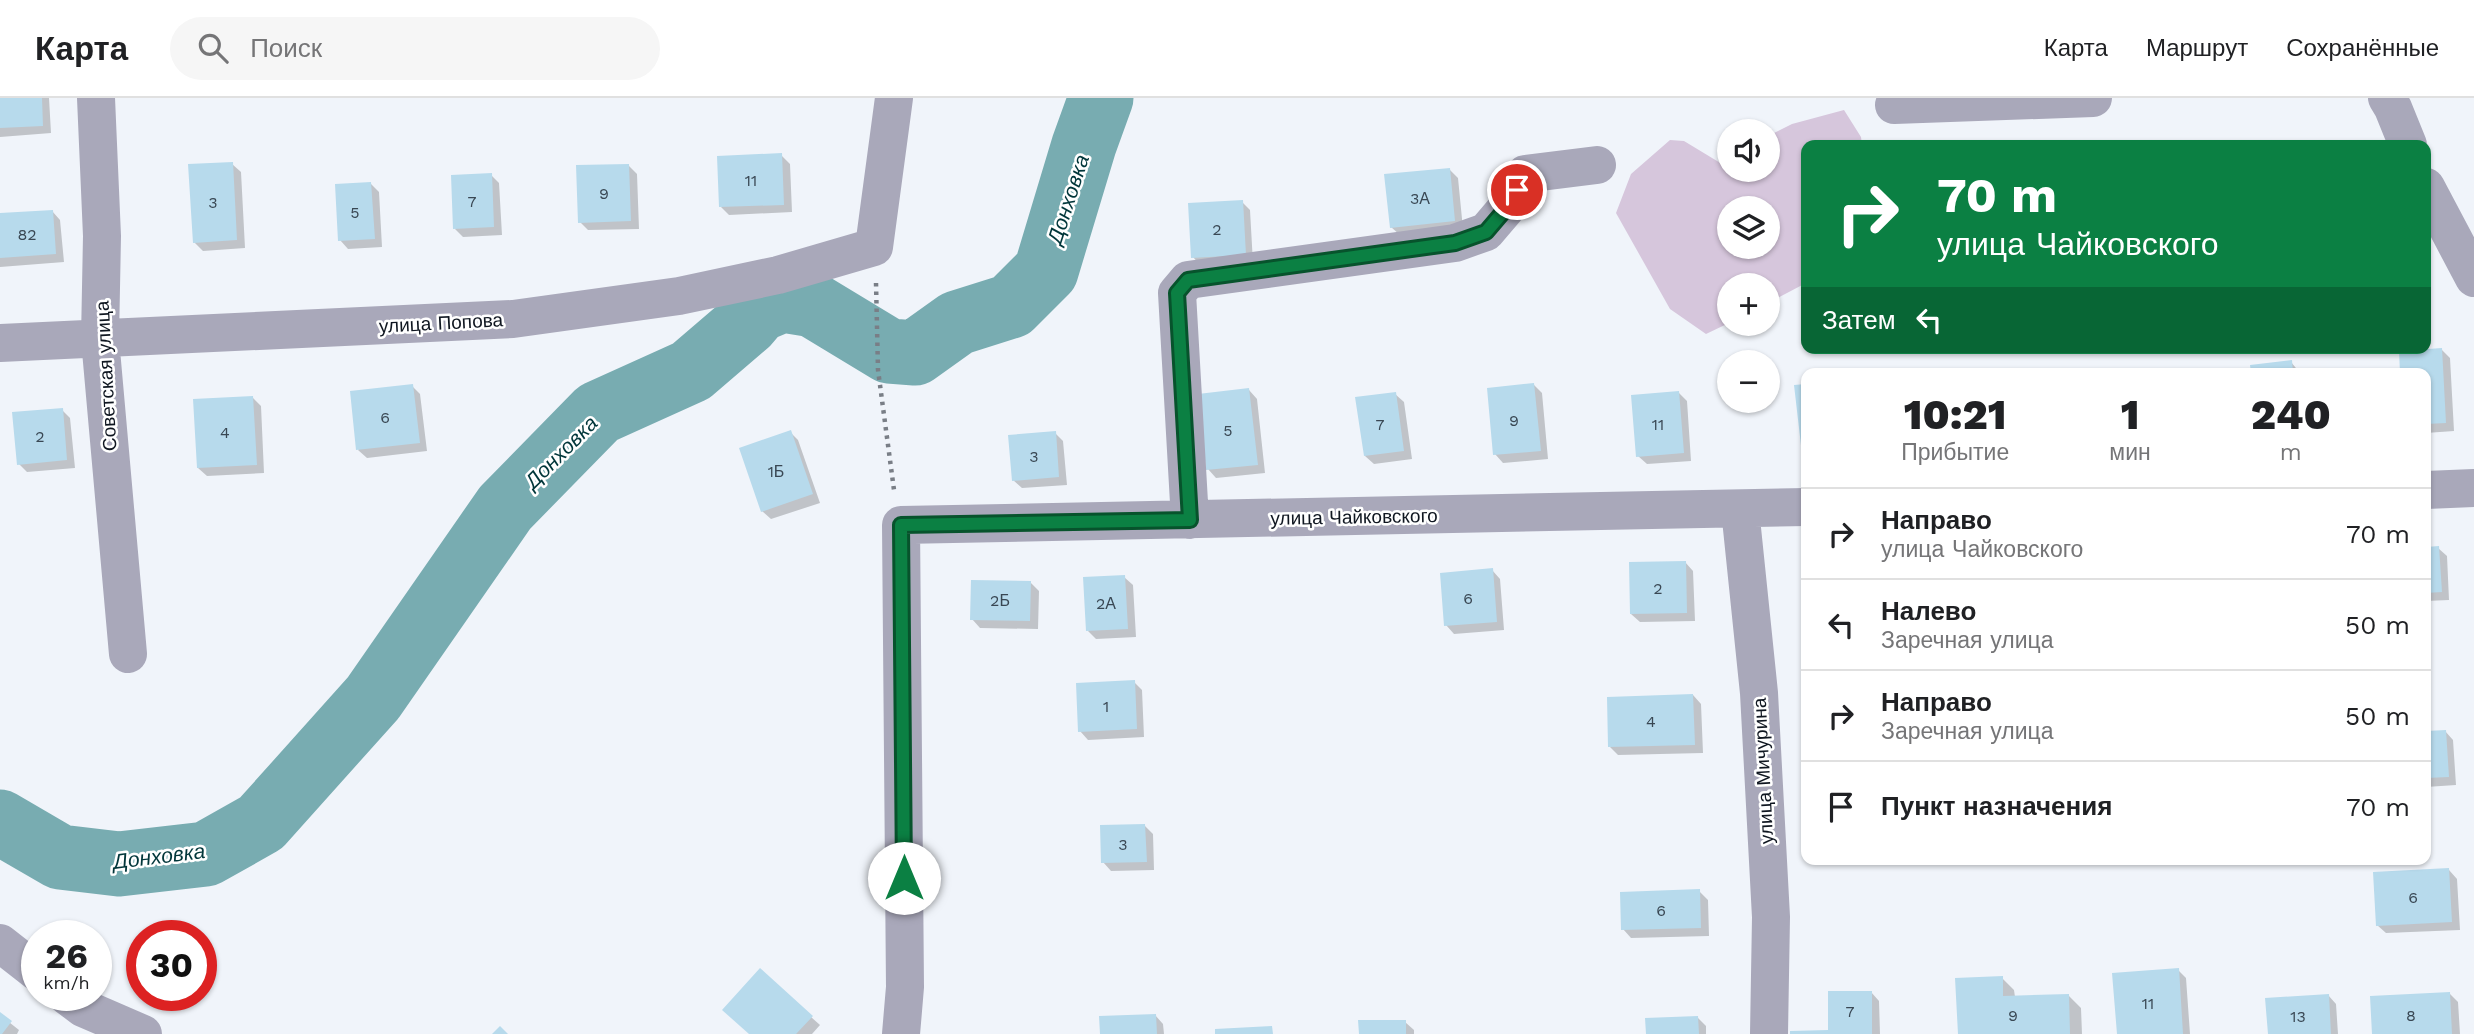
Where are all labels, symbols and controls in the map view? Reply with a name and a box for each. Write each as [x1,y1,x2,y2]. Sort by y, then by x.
search box [170,17,660,80]
text: Карта [35,29,128,68]
icon: search [194,29,232,67]
text: Поиск [250,33,322,63]
text: Карта [2044,34,2108,62]
text: Маршрут [2146,34,2248,62]
text: Сохранённые [2286,34,2439,62]
map controls [1717,119,1780,413]
button: sound [1717,119,1780,182]
water label: Донховка [1041,151,1094,249]
pin [1487,160,1547,220]
text: 70 m [1937,166,2057,224]
icon: right [1822,168,1913,259]
house number: 11 [745,171,757,190]
icon: arrive [1498,171,1536,209]
house number: 9 [599,184,609,203]
house number: 3А [1410,189,1430,208]
house number: 7 [468,192,477,211]
house number: 3 [208,193,218,212]
button: layers [1717,196,1780,259]
house number: 5 [350,203,360,222]
house number: 2 [1212,220,1222,239]
house number: 82 [17,225,37,244]
text: улица Чайковского [1937,225,2219,263]
button: + [1717,273,1780,336]
street label: Советская улица [91,300,121,452]
icon: left [1910,301,1948,339]
text: Затем [1822,305,1896,335]
street label: улица Попова [378,308,504,338]
button: − [1717,350,1780,413]
text: 10:21 [1904,390,2007,439]
text: 1 [2121,390,2139,439]
text: 240 [2251,390,2331,439]
house number: 6 [380,408,390,427]
water label: Донховка [518,410,603,495]
house number: 9 [1509,411,1519,430]
house number: 7 [1376,415,1385,434]
house number: 11 [1652,415,1664,434]
house number: 5 [1223,421,1233,440]
house number: 4 [220,423,230,442]
house number: 2 [35,427,45,446]
text: Прибытие [1901,439,2009,466]
text: мин [2109,439,2151,466]
text: m [2280,439,2302,466]
house number: 3 [1029,447,1039,466]
house number: 1Б [768,462,784,481]
street label: улица Чайковского [1270,504,1438,530]
text: Направо [1881,505,1992,535]
icon: right [1822,515,1860,553]
text: 70 m [2346,519,2410,549]
text: улица Чайковского [1881,536,2083,563]
house number: 2 [1653,579,1663,598]
house number: 6 [1463,589,1473,608]
house number: 2Б [990,591,1010,610]
house number: 2А [1096,594,1116,613]
text: Налево [1881,596,1976,626]
icon: left [1822,606,1860,644]
text: 50 m [2345,610,2410,640]
text: Заречная улица [1881,627,2054,654]
text: Направо [1881,687,1992,717]
house number: 1 [1103,697,1109,716]
street label: улица Мичурина [1748,697,1778,845]
icon: right [1822,697,1860,735]
text: 50 m [2345,701,2410,731]
house number: 4 [1646,712,1656,731]
text: Заречная улица [1881,718,2054,745]
icon: arrive [1822,788,1860,826]
text: Пункт назначения [1881,791,2112,821]
text: 70 m [2346,792,2410,822]
house number: 3 [1118,835,1128,854]
water label: Донховка [110,838,206,874]
position arrow [867,841,941,915]
house number: 6 [2408,888,2418,907]
house number: 6 [1656,901,1666,920]
speed limit sign: 30 [126,920,217,1011]
text: 26 [45,935,88,977]
text: km/h [43,972,90,993]
house number: 11 [2142,994,2154,1013]
house number: 7 [1846,1002,1855,1021]
house number: 9 [2008,1006,2018,1025]
house number: 8 [2406,1006,2416,1025]
house number: 13 [2290,1007,2306,1026]

